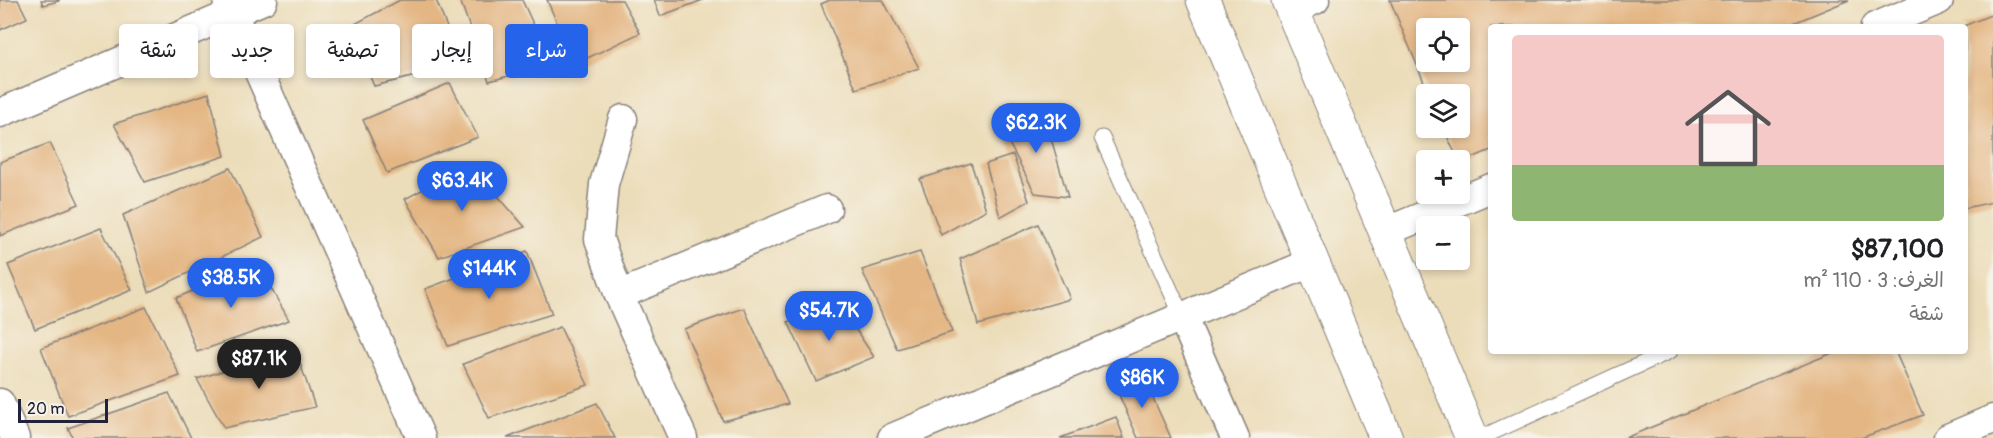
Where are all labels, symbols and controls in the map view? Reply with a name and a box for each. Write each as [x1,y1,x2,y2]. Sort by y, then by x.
map controls [1416,18,1470,270]
button: locate [1416,18,1470,72]
chip: شقة [119,24,198,78]
chip: جديد [210,24,294,78]
chip: تصفية [306,24,400,78]
chip: إيجار [412,24,493,78]
chip: شراء [505,24,588,78]
icon: home [1674,74,1782,182]
button: layers [1416,84,1470,138]
pin: $62.3K [987,103,1085,154]
text: $62.3K [1005,110,1067,135]
button: + [1416,150,1470,204]
pin: $63.4K [413,161,511,212]
text: $63.4K [431,168,493,193]
button: − [1416,216,1470,270]
text: $87,100 [1851,233,1944,265]
pin: $144K [447,249,531,300]
text: $144K [462,256,516,281]
pin: $38.5K [182,258,280,309]
text: $38.5K [201,265,261,290]
text: الغرف: 3 · 110 m² [1804,268,1944,293]
pin: $54.7K [780,291,878,342]
text: $54.7K [799,298,859,323]
text: شقة [1909,301,1944,326]
pin: $87.1K [210,339,308,390]
text: $87.1K [231,346,287,371]
pin: $86K [1106,358,1178,409]
text: $86K [1120,365,1164,390]
scale bar [18,396,108,424]
text: 20 m [27,399,65,419]

